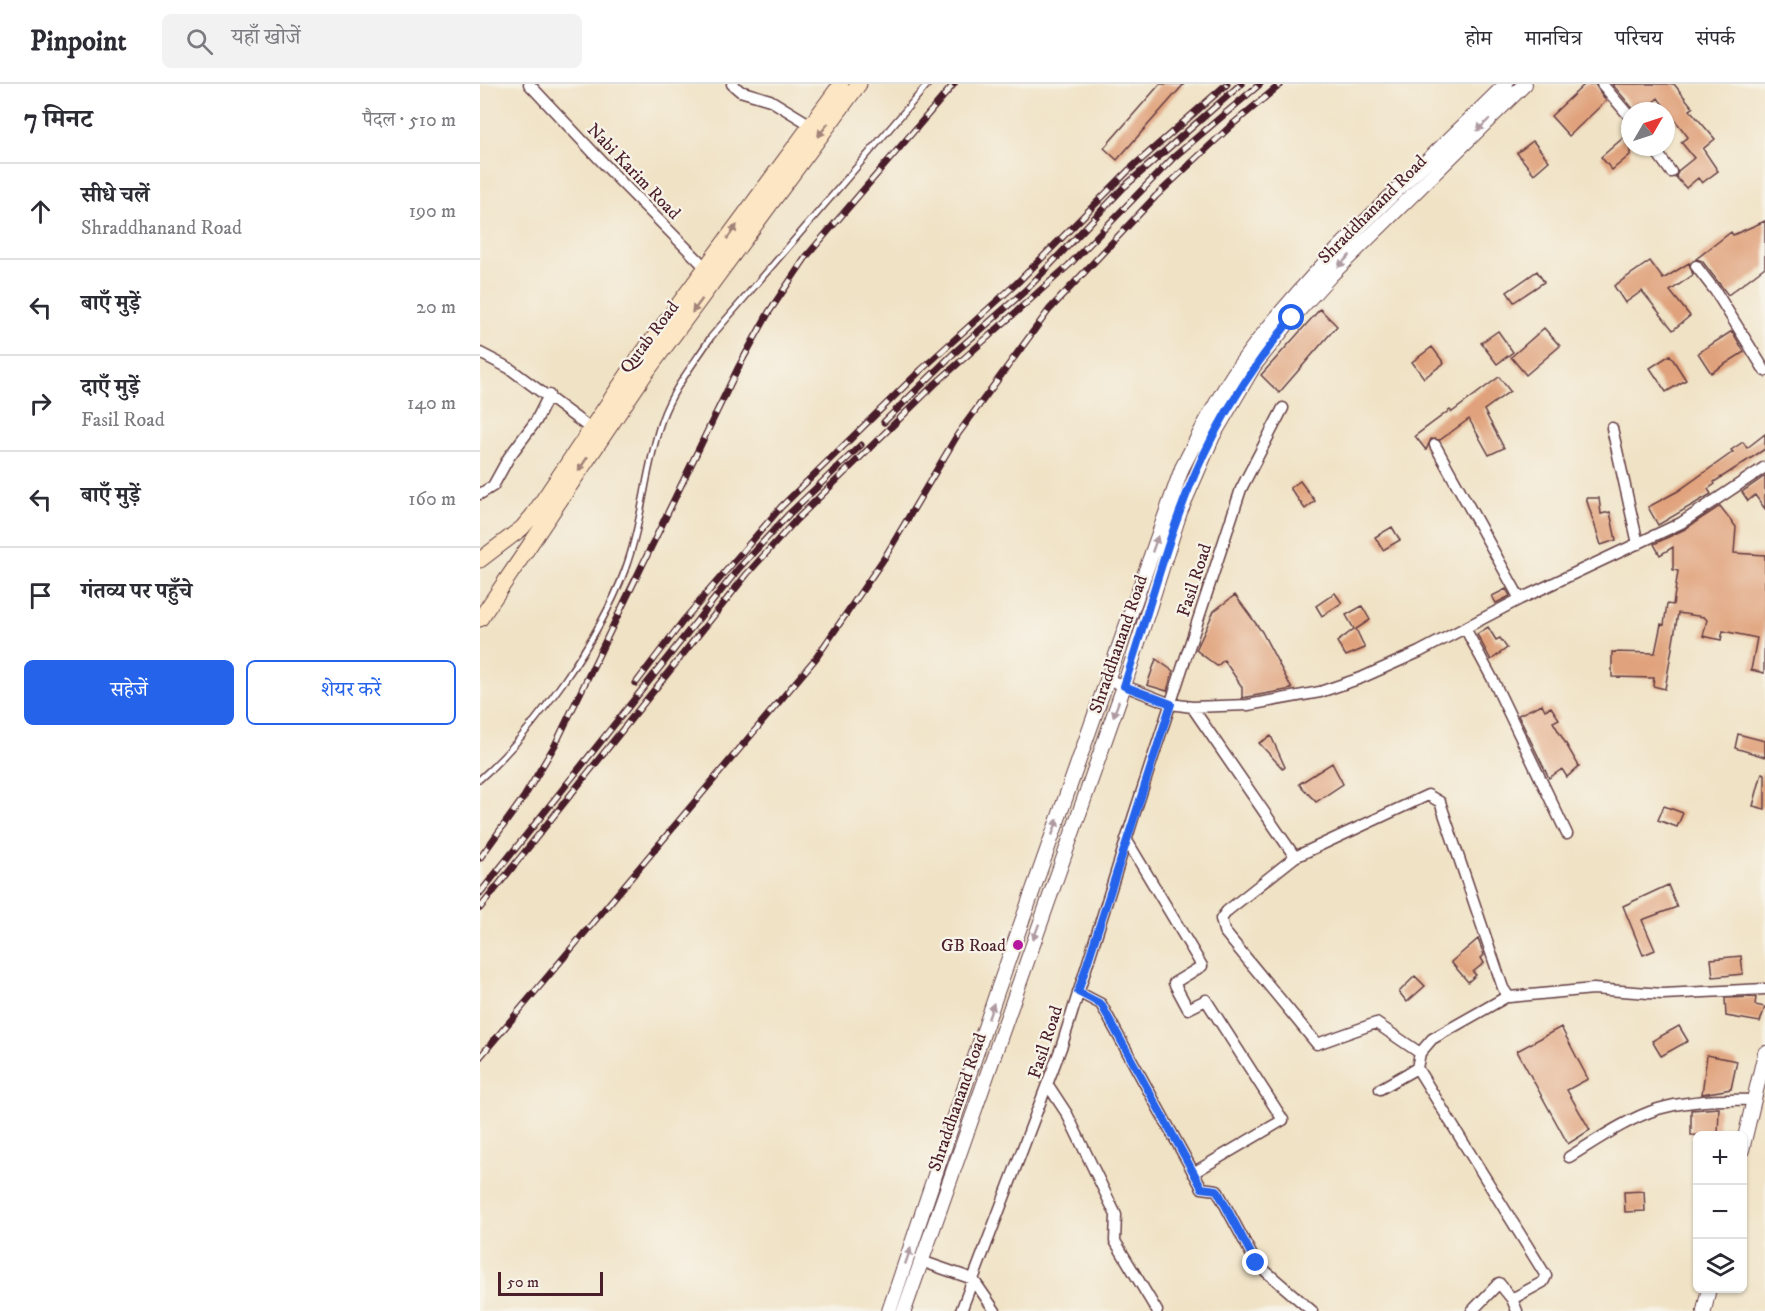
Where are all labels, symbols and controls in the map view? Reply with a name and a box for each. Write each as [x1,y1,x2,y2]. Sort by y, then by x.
search box [162,14,582,68]
text: Pinpoint [30,24,126,59]
text: यहाँ खोजें [231,24,301,51]
icon: search [183,25,216,58]
text: होम [1465,26,1492,52]
text: मानचित्र [1525,26,1582,52]
text: परिचय [1615,26,1663,52]
text: संपर्क [1696,26,1735,52]
north arrow [1621,102,1675,156]
text: 7 मिनट [24,103,93,136]
text: पैदल · 510 m [363,108,456,133]
one-way arrow [1477,117,1491,131]
street label: Nabi Karim Road [582,119,685,224]
one-way arrow [817,122,829,138]
street label: Shraddhanand Road [1314,151,1432,269]
text: सीधे चलें [81,182,150,209]
icon: ahead [24,195,57,228]
text: 190 m [409,199,456,224]
text: Shraddhanand Road [81,216,242,241]
one-way arrow [726,225,738,241]
one-way arrow [1338,254,1352,268]
text: बाएँ मुड़ें [81,290,140,317]
icon: left [24,291,57,324]
text: 20 m [416,295,456,320]
street label: Qutab Road [615,297,684,378]
one-way arrow [691,297,703,313]
route start [1278,304,1304,330]
text: दाएँ मुड़ें [81,374,140,401]
icon: right [24,387,57,420]
text: 140 m [407,391,456,416]
text: Fasil Road [81,408,165,433]
one-way arrow [577,455,588,472]
text: बाएँ मुड़ें [81,482,140,509]
icon: left [24,483,57,516]
text: 160 m [408,487,456,512]
one-way arrow [1151,535,1161,553]
street label: Fasil Road [1173,541,1217,620]
street label: Shraddhanand Road [1085,572,1153,716]
text: गंतव्य पर पहुँचे [81,578,192,605]
icon: arrive [24,579,57,612]
button: सहेजें [24,660,234,725]
button: शेयर करें [246,660,456,725]
one-way arrow [1110,700,1120,718]
one-way arrow [1051,818,1060,836]
one-way arrow [1030,924,1040,942]
place label: GB Road [941,935,1006,957]
marker: GB Road [1011,938,1025,952]
one-way arrow [986,1002,996,1020]
street label: Fasil Road [1024,1003,1068,1082]
street label: Shraddhanand Road [924,1030,992,1174]
map controls [1693,1131,1747,1293]
button: + [1693,1131,1747,1185]
button: − [1693,1185,1747,1239]
button: layers [1693,1239,1747,1293]
one-way arrow [904,1247,913,1265]
route end [1242,1249,1268,1275]
scale bar [498,1269,603,1296]
text: 50 m [507,1272,539,1292]

